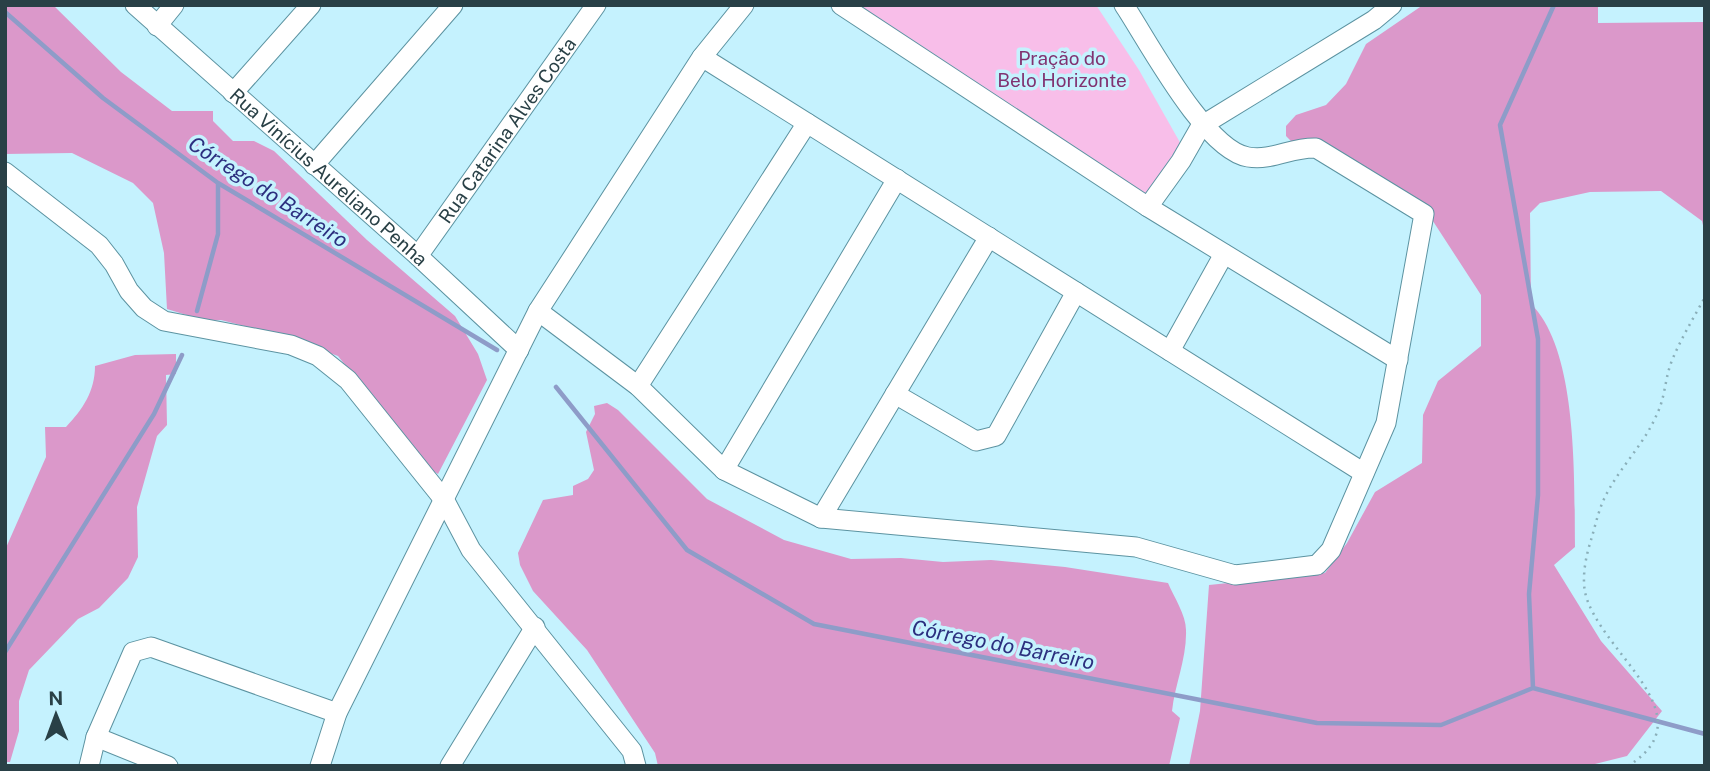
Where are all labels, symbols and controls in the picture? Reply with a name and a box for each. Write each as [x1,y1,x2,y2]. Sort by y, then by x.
street label: Rua Catarina Alves Costa [434,33,580,227]
park label: Pração do Belo Horizonte [997,47,1127,91]
street label: Rua Vinícius Aureliano Penha [226,84,432,270]
water label: Córrego do Barreiro [184,131,353,253]
water label: Córrego do Barreiro [910,615,1096,674]
north arrow [21,680,91,750]
text: N [48,687,63,709]

